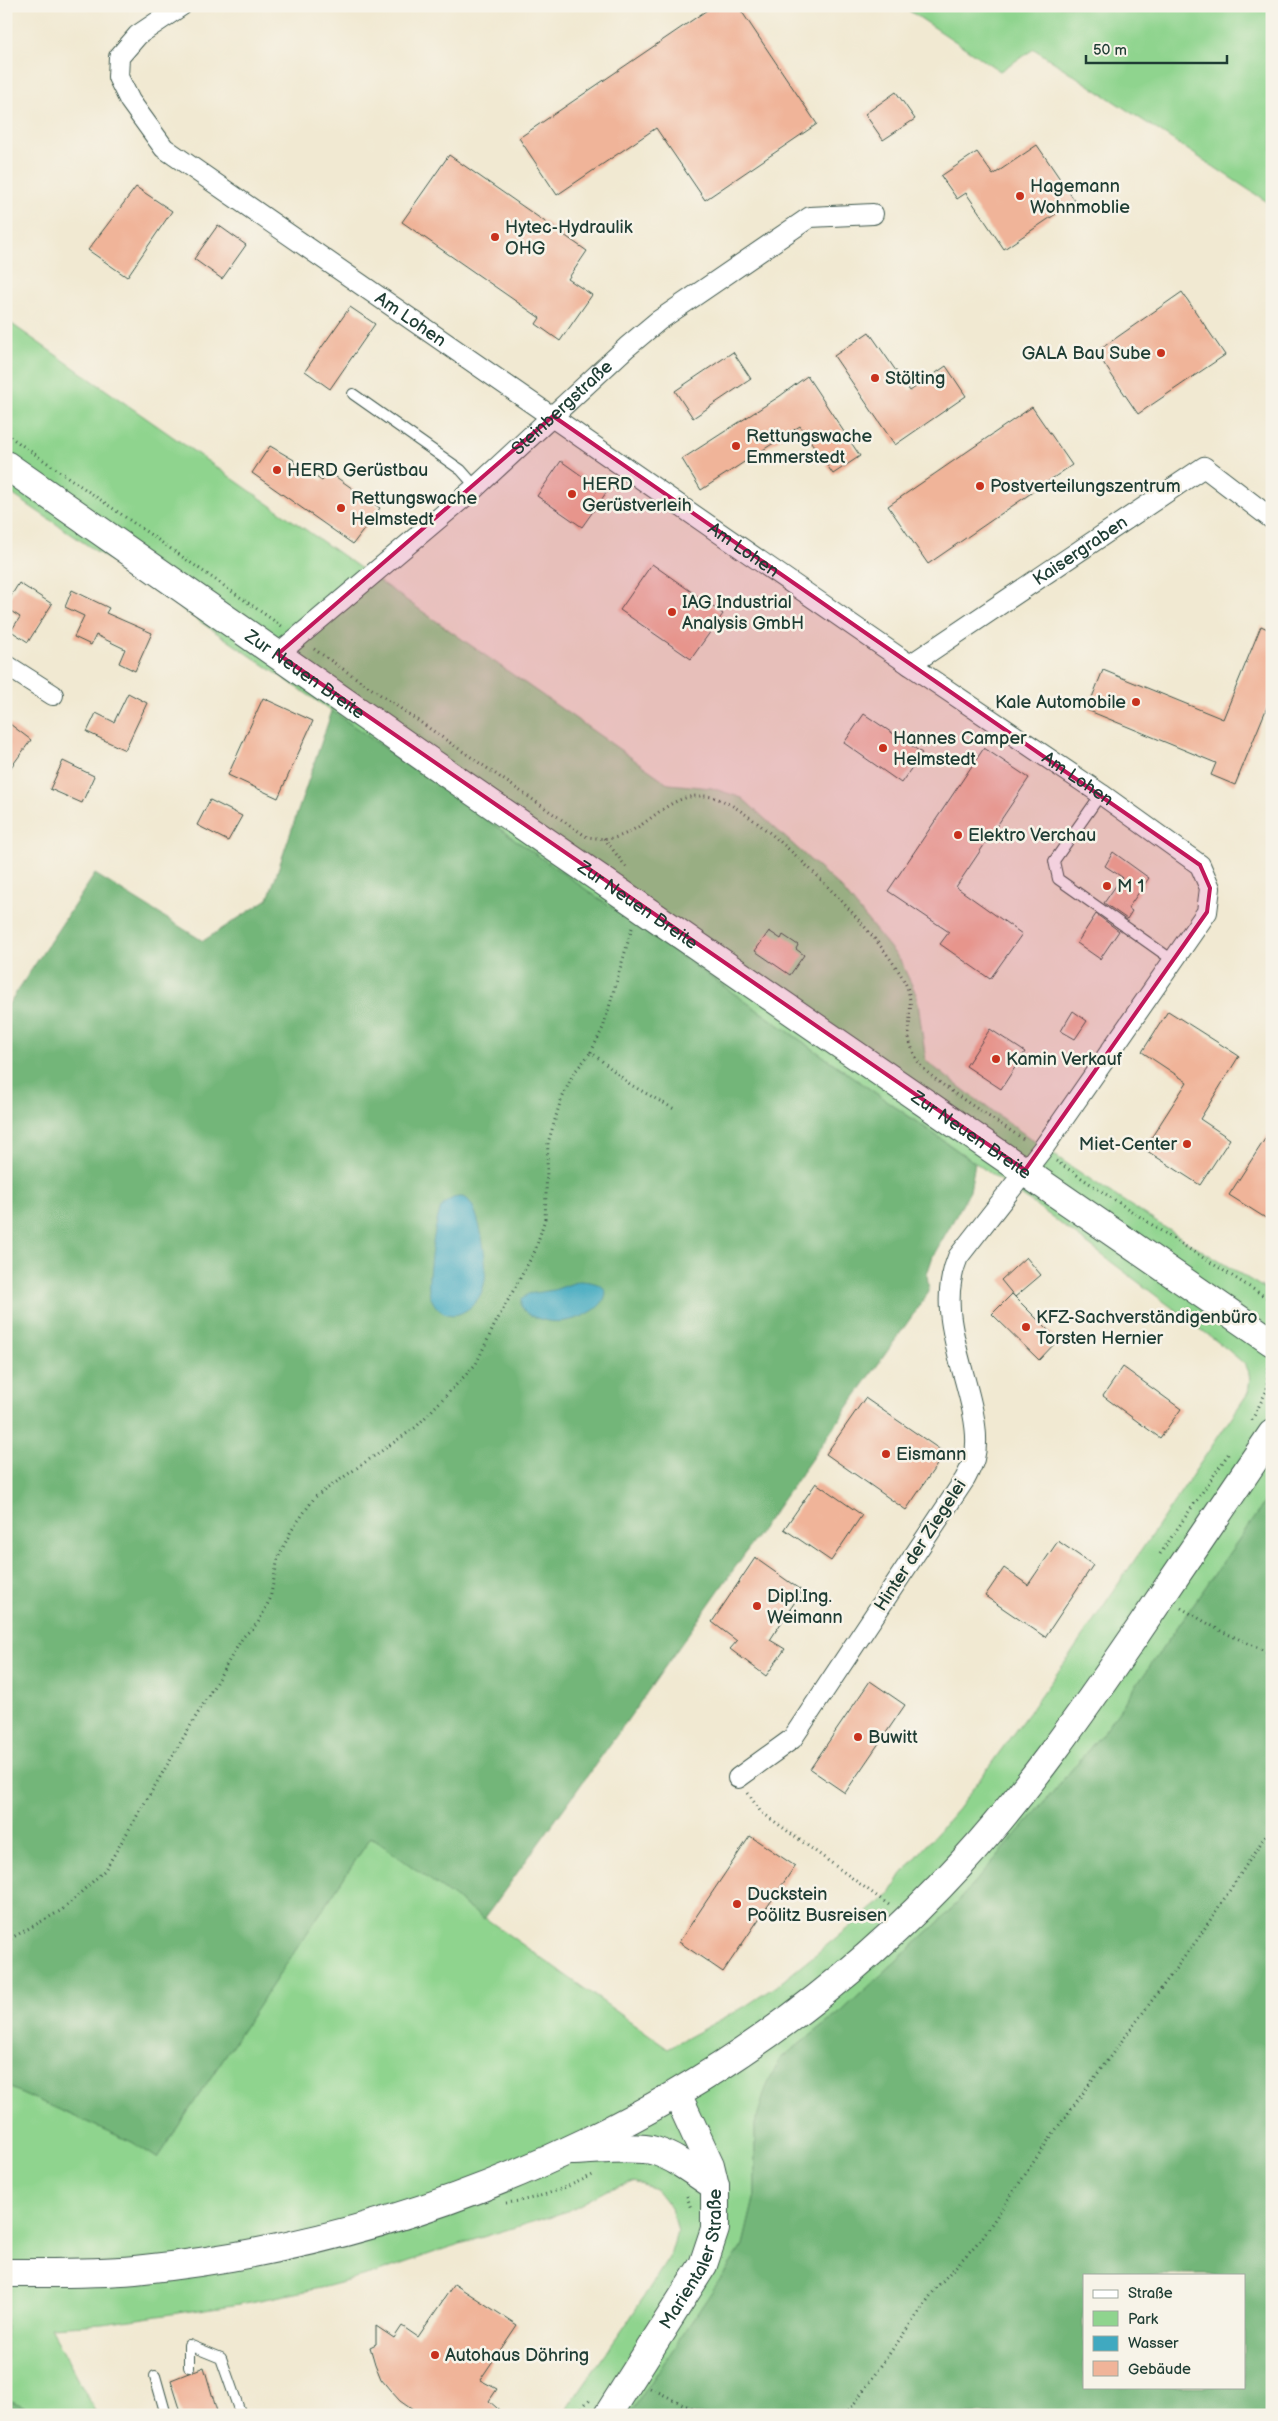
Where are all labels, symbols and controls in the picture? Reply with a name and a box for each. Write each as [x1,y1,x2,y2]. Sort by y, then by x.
scale bar [1086,32,1227,64]
text: 50 m [1093,41,1127,60]
place label: Hagemann Wohnmoblie [1030,176,1130,218]
marker: Hagemann Wohnmoblie [1014,190,1026,202]
place label: Hytec-Hydraulik OHG [505,217,633,259]
marker: Hytec-Hydraulik OHG [489,231,501,243]
street label: Am Lohen [371,288,450,351]
place label: GALA Bau Sube [1022,343,1151,364]
marker: GALA Bau Sube [1155,347,1167,359]
street label: Steinbergstraße [507,356,617,460]
place label: Stölting [885,368,945,389]
marker: Stölting [869,372,881,384]
place label: Rettungswache Emmerstedt [746,426,873,468]
marker: Rettungswache Emmerstedt [730,440,742,452]
place label: HERD Gerüstbau [287,460,428,481]
marker: HERD Gerüstbau [271,464,283,476]
place label: HERD Gerüstverleih [582,474,692,516]
place label: Postverteilungszentrum [990,476,1181,497]
marker: Postverteilungszentrum [974,480,986,492]
place label: Rettungswache Helmstedt [351,488,478,530]
marker: HERD Gerüstverleih [566,488,578,500]
marker: Rettungswache Helmstedt [335,502,347,514]
street label: Kaisergraben [1029,512,1132,590]
street label: Am Lohen [704,518,783,582]
place label: IAG Industrial Analysis GmbH [682,592,804,634]
marker: IAG Industrial Analysis GmbH [666,606,678,618]
street label: Zur Neuen Breite [240,625,369,724]
place label: Kale Automobile [995,692,1126,713]
marker: Kale Automobile [1130,696,1142,708]
place label: Hannes Camper Helmstedt [893,728,1027,770]
marker: Hannes Camper Helmstedt [877,742,889,754]
street label: Am Lohen [1038,747,1117,810]
place label: Elektro Verchau [968,825,1096,846]
marker: Elektro Verchau [952,829,964,841]
street label: Zur Neuen Breite [573,856,702,954]
place label: M 1 [1117,876,1144,897]
marker: M 1 [1101,880,1113,892]
place label: Kamin Verkauf [1006,1049,1123,1070]
marker: Kamin Verkauf [990,1053,1002,1065]
street label: Zur Neuen Breite [906,1086,1035,1184]
place label: Miet-Center [1079,1134,1177,1155]
marker: Miet-Center [1181,1138,1193,1150]
place label: KFZ-Sachverständigenbüro Torsten Hernier [1036,1307,1257,1349]
marker: KFZ-Sachverständigenbüro Torsten Hernier [1020,1321,1032,1333]
place label: Eismann [896,1444,966,1465]
marker: Eismann [880,1448,892,1460]
street label: Hinter der Ziegelei [870,1476,971,1615]
place label: Dipl.Ing. Weimann [767,1586,843,1628]
marker: Dipl.Ing. Weimann [751,1600,763,1612]
place label: Buwitt [868,1727,918,1748]
marker: Buwitt [852,1731,864,1743]
place label: Duckstein Poölitz Busreisen [747,1884,887,1926]
marker: Duckstein Poölitz Busreisen [731,1898,743,1910]
street label: Marientaler Straße [655,2188,726,2333]
legend [1083,2274,1246,2388]
text: Straße [1128,2284,1173,2303]
text: Park [1128,2310,1159,2329]
text: Wasser [1128,2334,1179,2353]
place label: Autohaus Döhring [445,2345,589,2366]
marker: Autohaus Döhring [429,2349,441,2361]
text: Gebäude [1128,2360,1191,2379]

